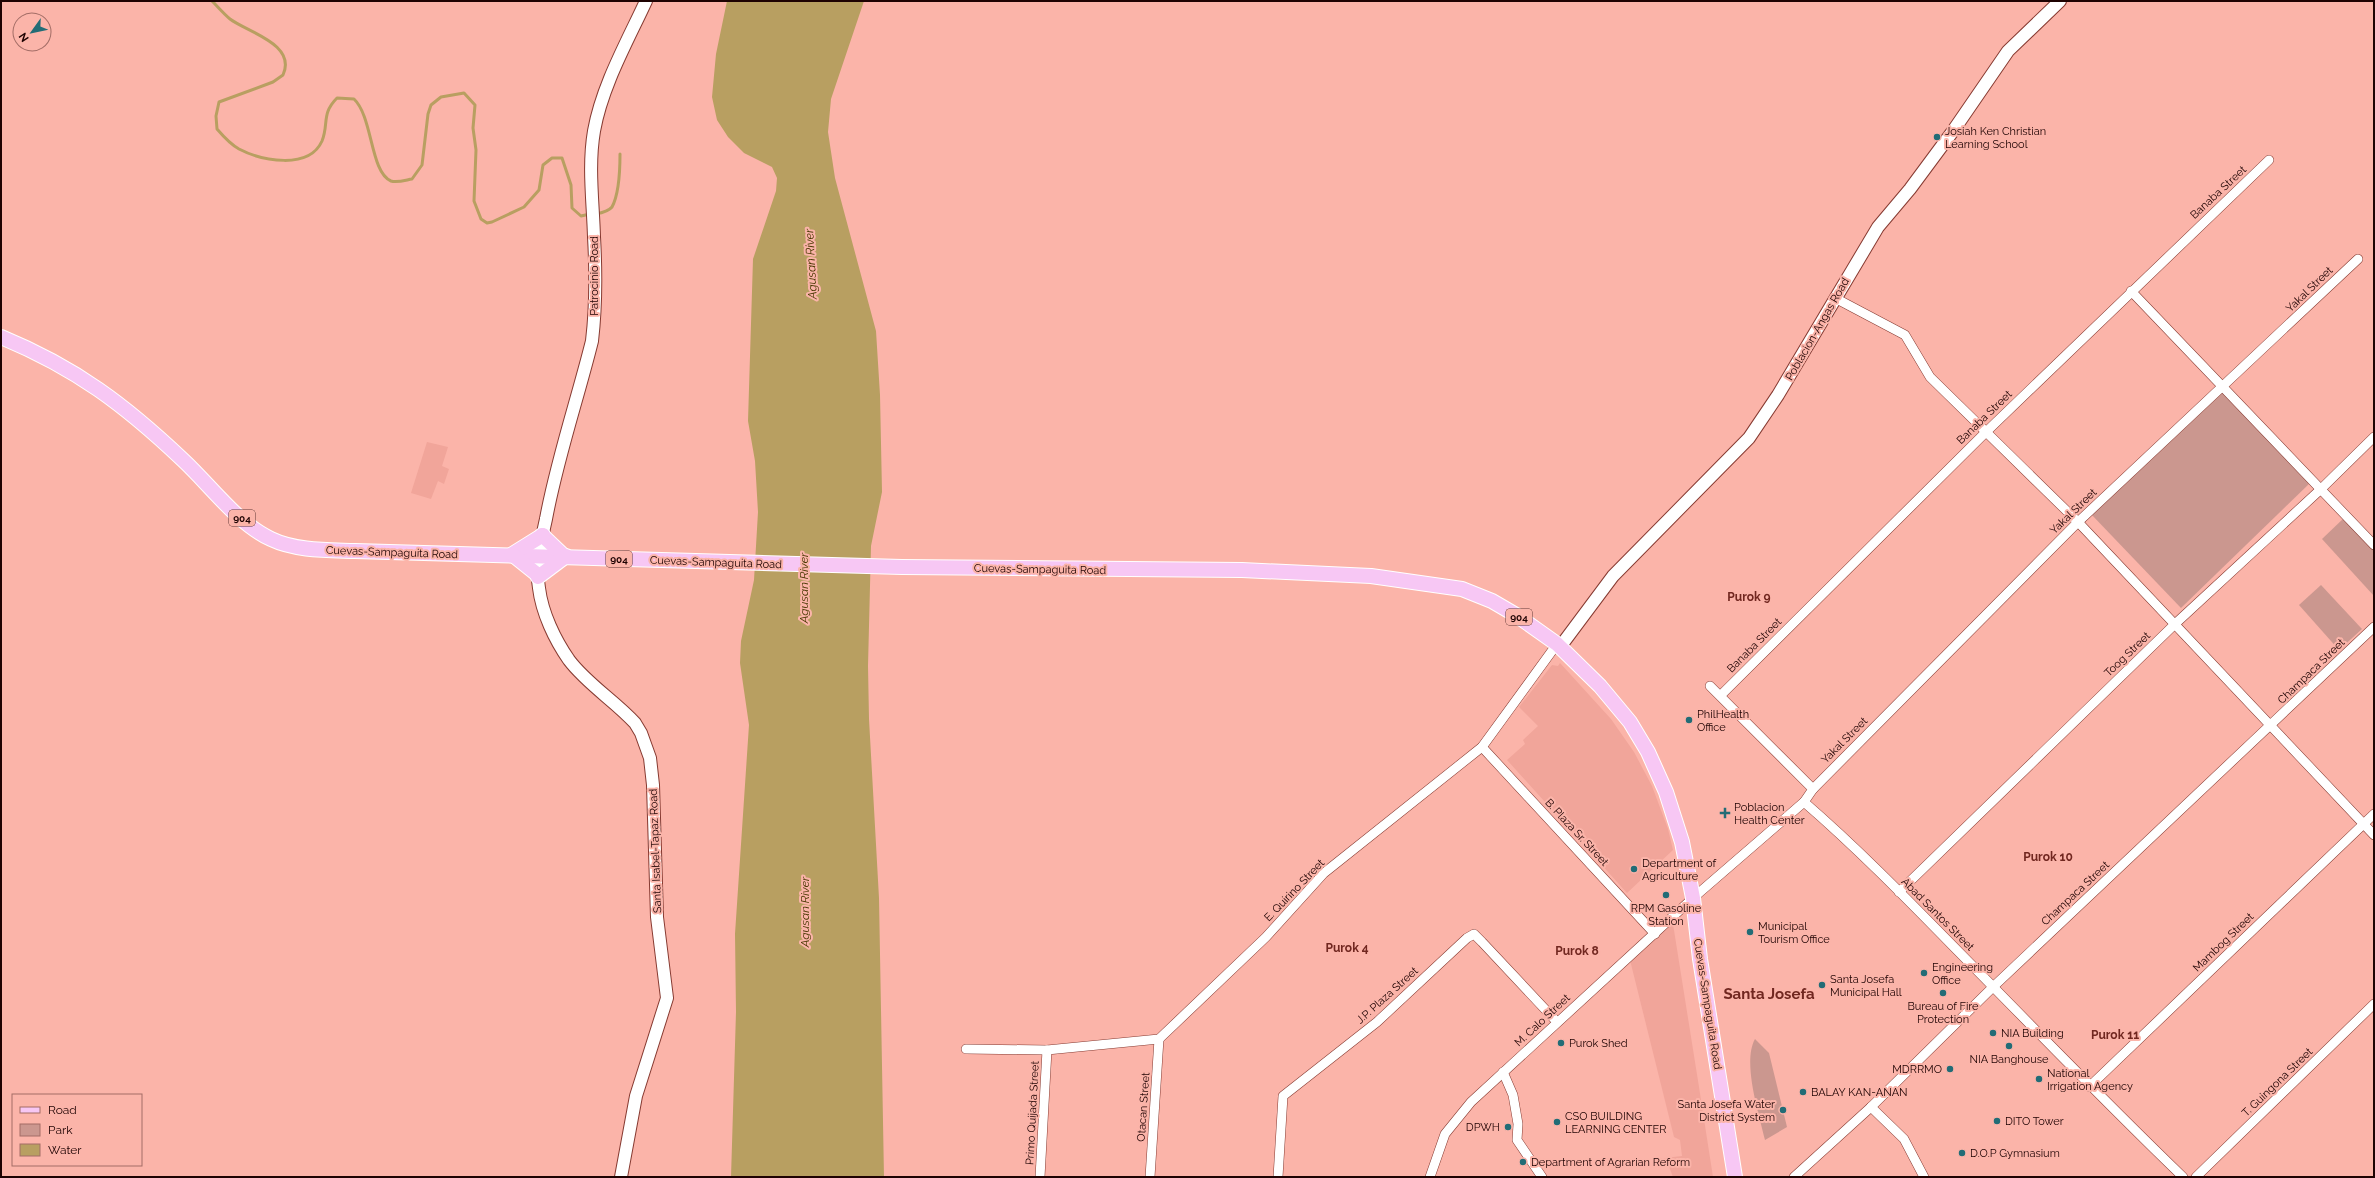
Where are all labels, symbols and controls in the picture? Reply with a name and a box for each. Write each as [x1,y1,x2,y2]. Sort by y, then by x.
north arrow [12,12,52,52]
text: N [16,30,32,44]
place label: Josiah Ken Christian Learning School [1945,125,2046,151]
marker: Josiah Ken Christian Learning School [1932,132,1942,142]
street label: Banaba Street [2188,163,2249,222]
water label: Agusan River [802,228,820,300]
street label: Patrocinio Road [588,236,601,316]
street label: Yakal Street [2283,264,2336,315]
street label: Poblacion-Angas Road [1783,276,1852,383]
street label: Banaba Street [1954,388,2015,447]
street label: Yakal Street [2047,486,2100,537]
road number: 904 [229,510,255,526]
street label: Cuevas-Sampaguita Road [326,544,458,561]
road number: 904 [606,551,632,567]
water label: Agusan River [797,552,811,624]
street label: Cuevas-Sampaguita Road [650,554,782,571]
street label: Cuevas-Sampaguita Road [974,562,1106,577]
district label: Purok 9 [1727,590,1771,604]
road number: 904 [1506,609,1532,625]
street label: Banaba Street [1724,615,1785,675]
street label: Toog Street [2102,629,2153,679]
street label: Champaca Street [2275,636,2348,707]
place label: PhilHealth Office [1697,708,1749,734]
street label: Yakal Street [1819,714,1870,766]
marker: PhilHealth Office [1684,715,1694,725]
street label: Santa Isabel-Tapaz Road [647,788,664,913]
street label: B. Plaza Sr. Street [1542,796,1611,869]
place label: Poblacion Health Center [1734,801,1805,827]
marker: Poblacion Health Center [1719,807,1731,819]
district label: Purok 10 [2023,850,2073,864]
street label: E. Quirino Street [1261,856,1327,924]
place label: Department of Agriculture [1642,857,1717,883]
street label: Champaca Street [2039,858,2112,928]
marker: Department of Agriculture [1629,864,1639,874]
street label: Abad Santos Street [1899,875,1977,954]
water label: Agusan River [798,876,812,948]
marker: RPM Gasoline Station [1661,890,1671,900]
place label: RPM Gasoline Station [1631,902,1702,928]
street label: Mambog Street [2190,910,2257,975]
place label: Municipal Tourism Office [1758,920,1830,946]
marker: Municipal Tourism Office [1745,927,1755,937]
street label: Cuevas-Sampaguita Road [1691,938,1724,1071]
district label: Purok 4 [1325,941,1369,955]
district label: Purok 8 [1555,944,1599,958]
place label: Engineering Office [1932,961,1993,987]
street label: J.P. Plaza Street [1354,964,1421,1026]
marker: Engineering Office [1919,968,1929,978]
place label: Santa Josefa Municipal Hall [1830,973,1902,999]
marker: Santa Josefa Municipal Hall [1817,980,1827,990]
district label: Santa Josefa [1723,985,1815,1003]
marker: Bureau of Fire Protection [1938,988,1948,998]
street label: M. Calo Street [1512,991,1573,1049]
place label: Bureau of Fire Protection [1908,1000,1979,1026]
place label: NIA Building [2001,1027,2064,1040]
marker: NIA Building [1988,1028,1998,1038]
district label: Purok 11 [2091,1028,2139,1042]
place label: Purok Shed [1569,1037,1628,1050]
marker: Purok Shed [1556,1038,1566,1048]
marker: NIA Banghouse [2004,1041,2014,1051]
street label: T. Guingona Street [2239,1045,2316,1119]
place label: NIA Banghouse [1970,1053,2049,1066]
street label: Primo Quijada Street [1023,1060,1042,1165]
place label: MDRRMO [1892,1063,1942,1076]
marker: MDRRMO [1945,1064,1955,1074]
place label: National Irrigation Agency [2047,1067,2133,1093]
street label: Otacan Street [1135,1072,1152,1142]
marker: National Irrigation Agency [2034,1074,2044,1084]
place label: BALAY KAN-ANAN [1811,1086,1908,1099]
marker: BALAY KAN-ANAN [1798,1087,1808,1097]
legend [12,1094,142,1166]
place label: Santa Josefa Water District System [1678,1098,1775,1124]
text: Road [48,1103,77,1117]
marker: Santa Josefa Water District System [1778,1105,1788,1115]
place label: CSO BUILDING LEARNING CENTER [1565,1110,1666,1136]
place label: DITO Tower [2005,1115,2064,1128]
marker: DITO Tower [1992,1116,2002,1126]
marker: CSO BUILDING LEARNING CENTER [1552,1117,1562,1127]
place label: DPWH [1466,1121,1500,1134]
marker: DPWH [1503,1122,1513,1132]
text: Park [48,1123,73,1137]
text: Water [48,1143,82,1157]
place label: D.O.P Gymnasium [1970,1147,2060,1160]
marker: D.O.P Gymnasium [1957,1148,1967,1158]
place label: Department of Agrarian Reform [1531,1156,1690,1169]
marker: Department of Agrarian Reform [1518,1157,1528,1167]

